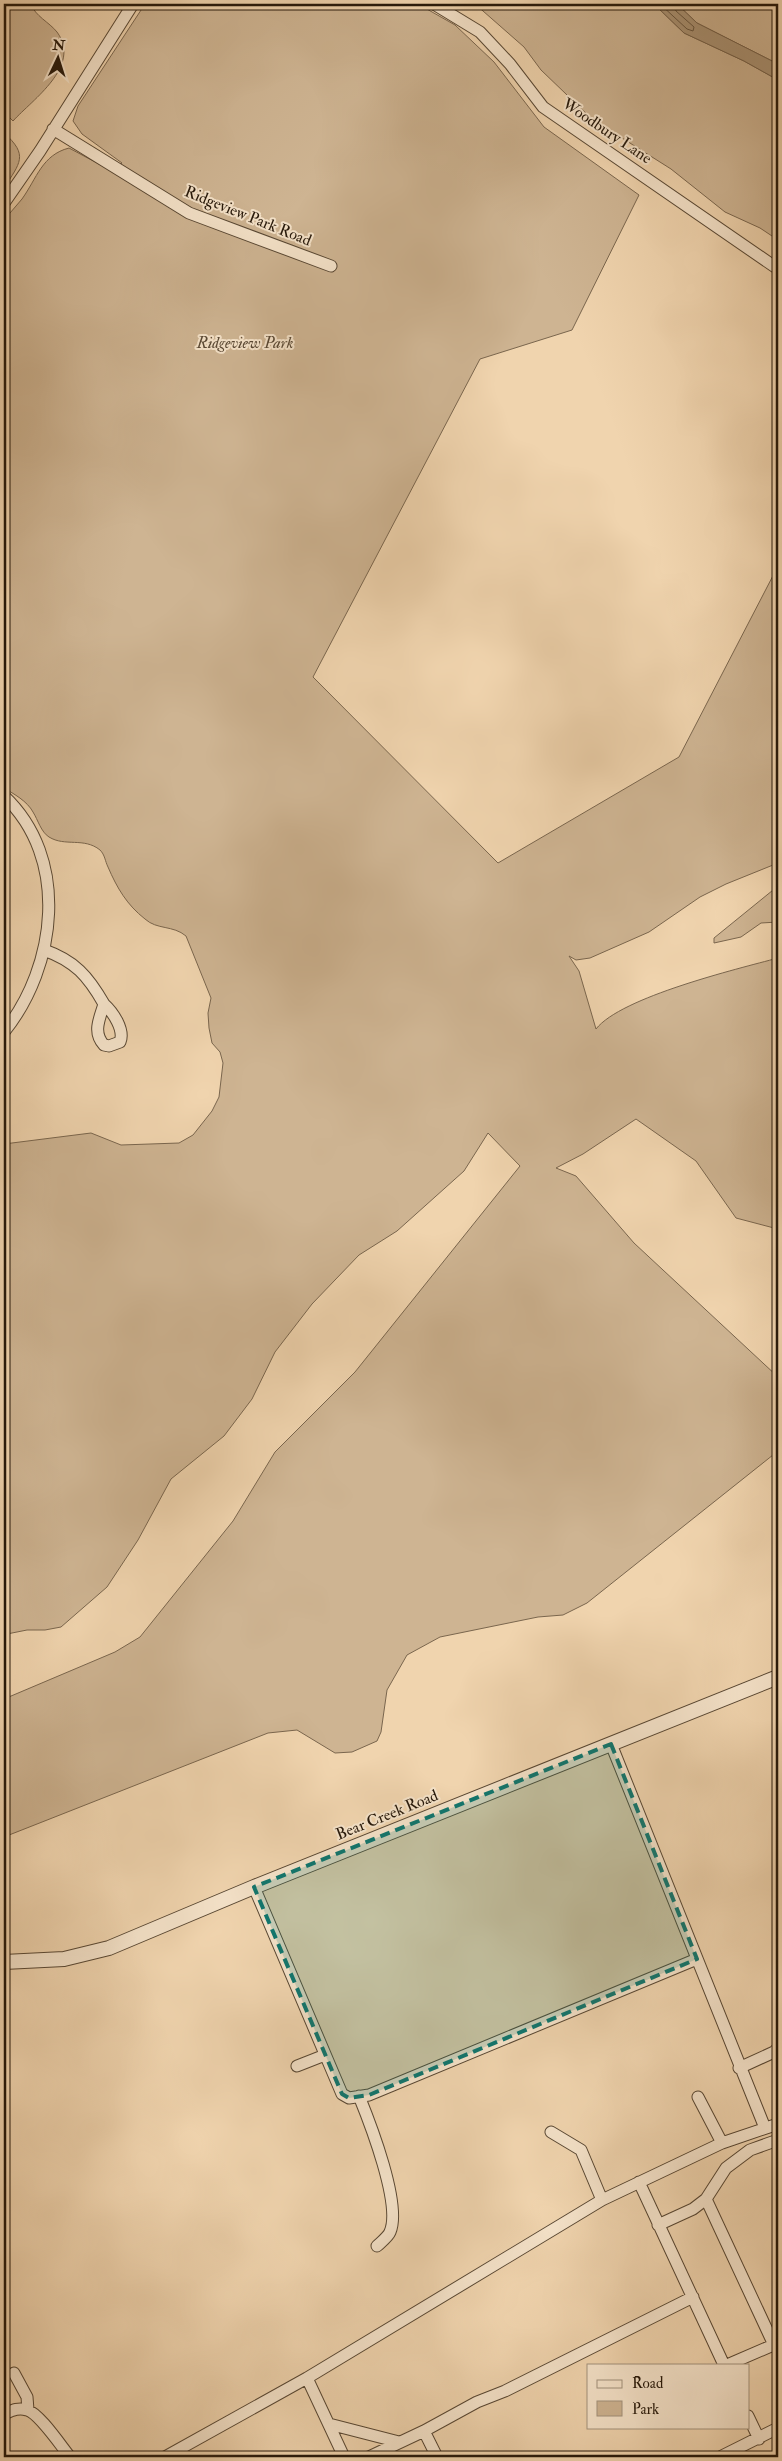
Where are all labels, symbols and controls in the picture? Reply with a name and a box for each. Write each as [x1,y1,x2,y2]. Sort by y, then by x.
north arrow [32,32,82,82]
text: N [51,37,66,54]
street label: Woodbury Lane [558,93,656,168]
street label: Ridgeview Park Road [182,181,314,251]
park label: Ridgeview Park [196,333,294,353]
street label: Bear Creek Road [333,1785,441,1845]
legend [587,2364,750,2428]
text: Road [632,2374,664,2393]
text: Park [632,2400,659,2419]

